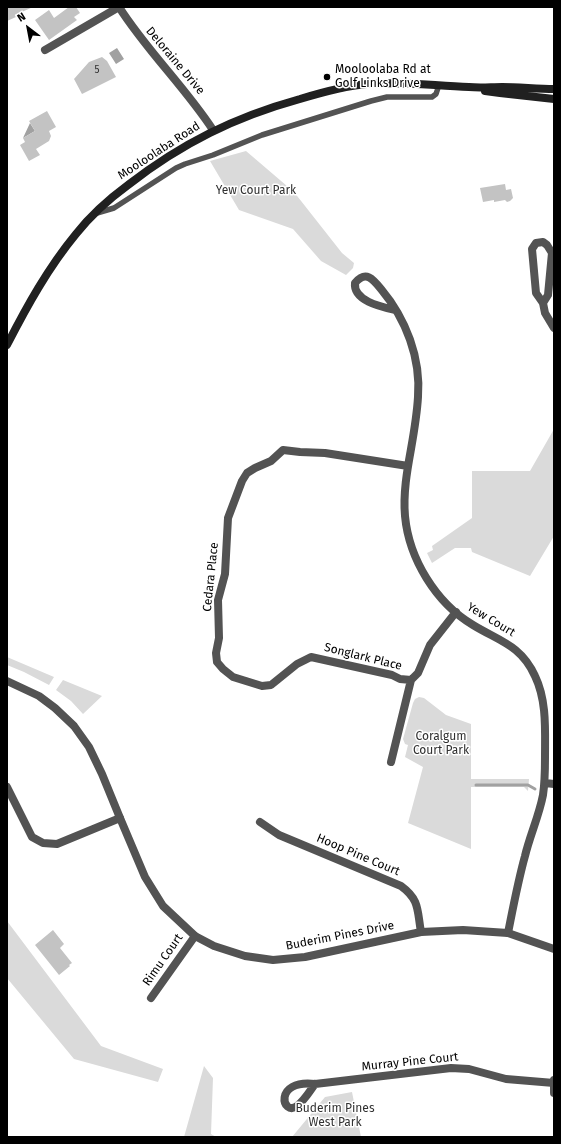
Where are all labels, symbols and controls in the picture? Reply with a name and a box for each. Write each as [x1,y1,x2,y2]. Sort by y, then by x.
north arrow [8,8,48,48]
text: N [15,10,28,25]
street label: Deloraine Drive [143,24,207,98]
place label: Mooloolaba Rd at Golf Links Drive [335,63,431,91]
house number: 5 [94,64,100,76]
marker: Mooloolaba Rd at Golf Links Drive [322,72,332,82]
street label: Mooloolaba Road [115,119,203,183]
park label: Yew Court Park [216,184,296,198]
street label: Cedara Place [200,542,222,612]
street label: Yew Court [464,600,518,640]
street label: Songlark Place [323,640,403,674]
park label: Coralgum Court Park [413,730,469,758]
street label: Hoop Pine Court [314,831,402,879]
street label: Buderim Pines Drive [284,918,396,954]
street label: Rimu Court [140,931,186,989]
street label: Murray Pine Court [361,1050,459,1074]
park label: Buderim Pines West Park [295,1102,375,1130]

